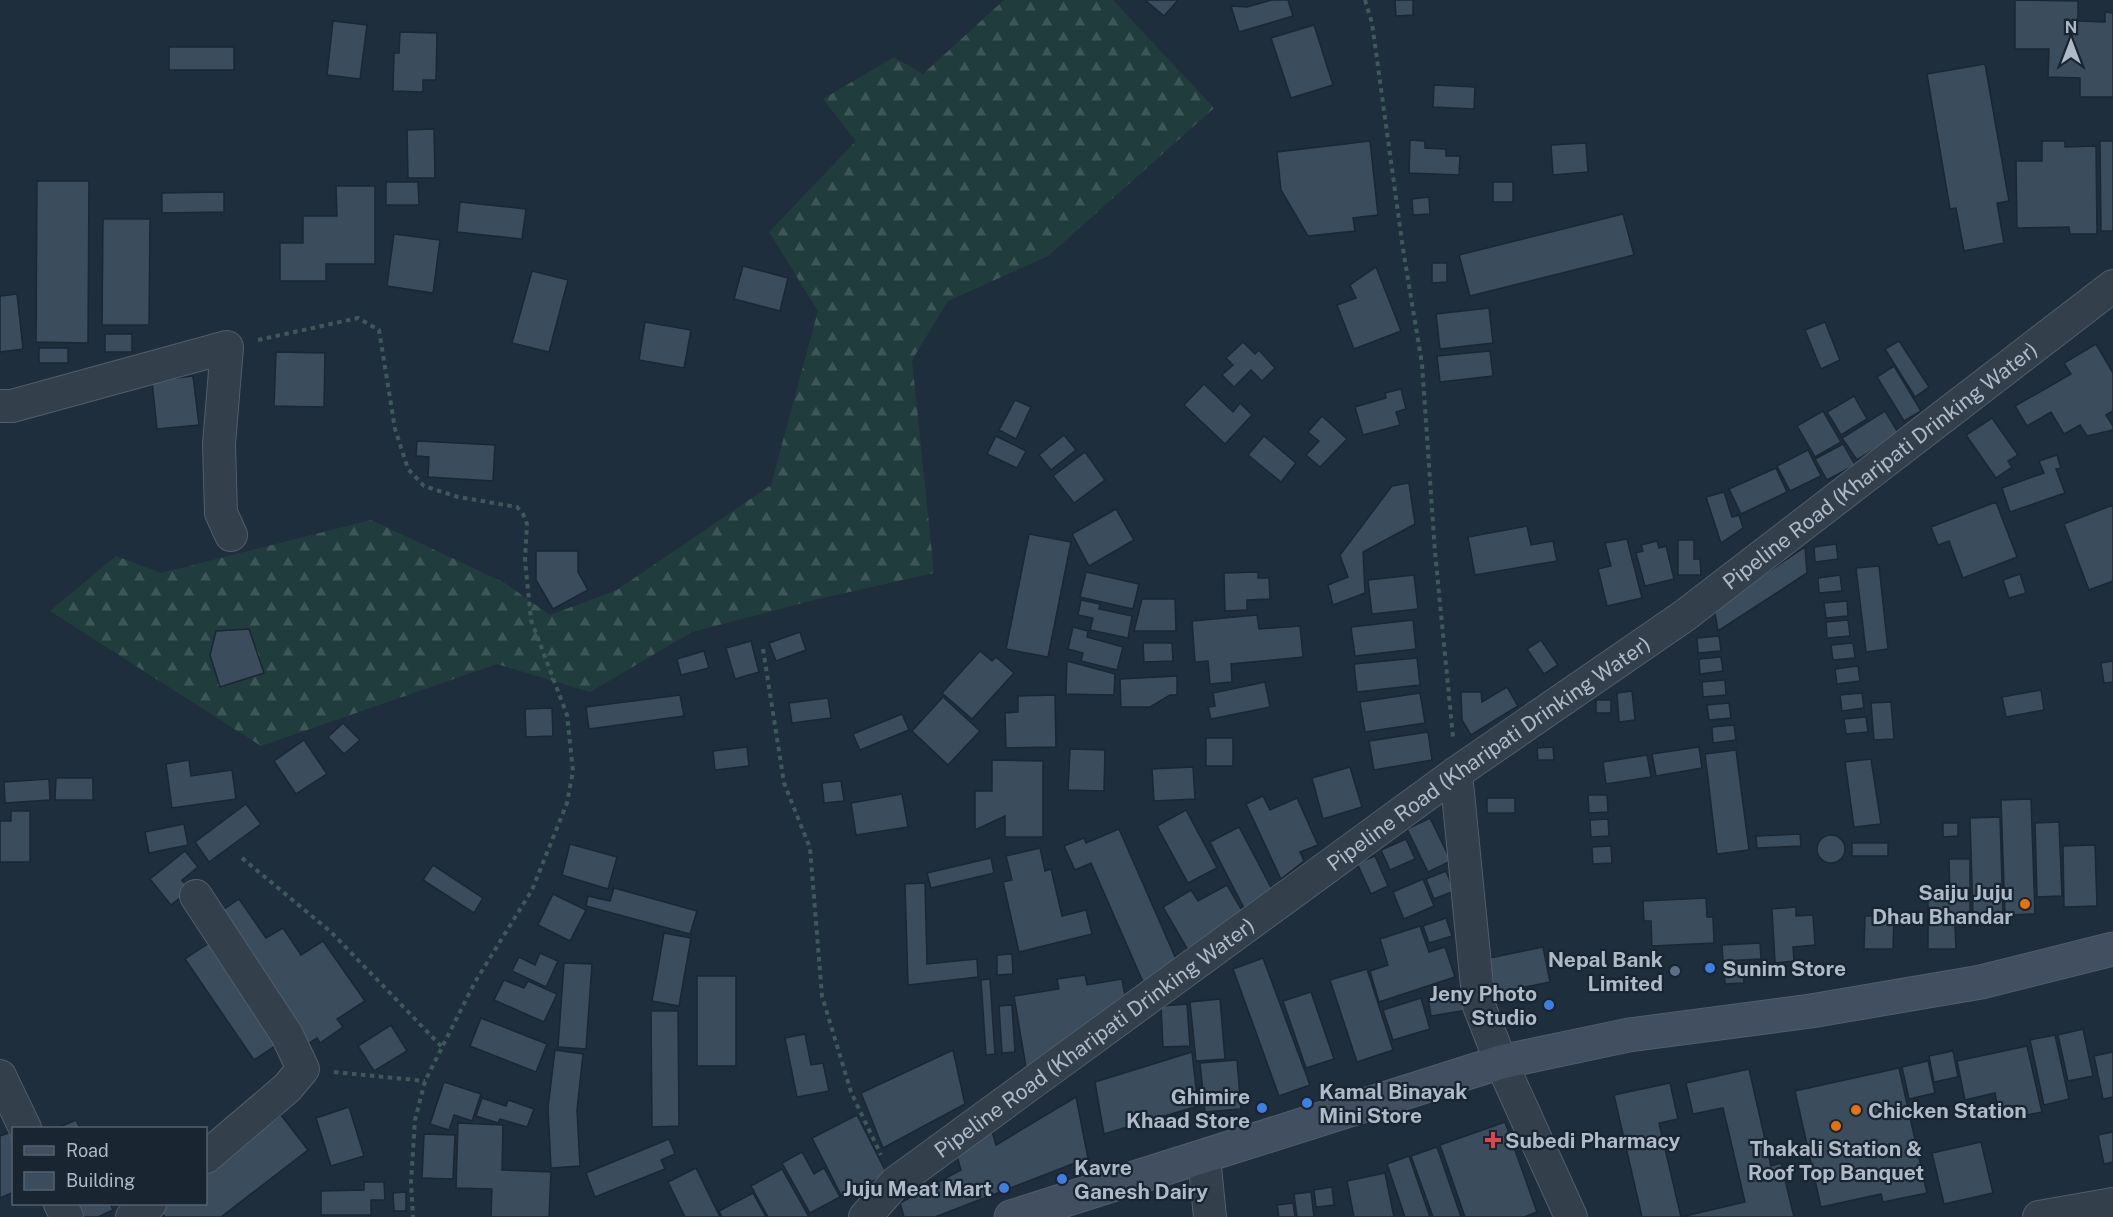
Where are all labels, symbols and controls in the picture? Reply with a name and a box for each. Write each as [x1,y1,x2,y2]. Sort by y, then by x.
north arrow [2041,12,2101,72]
text: N [2065,18,2077,37]
street label: Pipeline Road (Kharipati Drinking Water) [1717,337,2042,594]
street label: Pipeline Road (Kharipati Drinking Water) [1322,631,1655,876]
place label: Saiju Juju Dhau Bhandar [1872,880,2013,929]
marker: Saiju Juju Dhau Bhandar [2018,897,2032,911]
street label: Pipeline Road (Kharipati Drinking Water) [929,912,1259,1163]
place label: Nepal Bank Limited [1548,947,1663,996]
place label: Sunim Store [1722,956,1846,981]
marker: Sunim Store [1703,961,1717,975]
marker: Nepal Bank Limited [1668,964,1682,978]
place label: Jeny Photo Studio [1430,981,1537,1030]
marker: Jeny Photo Studio [1542,998,1556,1012]
place label: Kamal Binayak Mini Store [1319,1079,1467,1128]
place label: Ghimire Khaad Store [1126,1084,1250,1133]
marker: Kamal Binayak Mini Store [1300,1096,1314,1110]
place label: Chicken Station [1868,1098,2027,1123]
marker: Ghimire Khaad Store [1255,1101,1269,1115]
marker: Chicken Station [1849,1103,1863,1117]
marker: Thakali Station & Roof Top Banquet [1829,1119,1843,1133]
legend [12,1127,207,1205]
place label: Subedi Pharmacy [1505,1128,1681,1153]
marker: Subedi Pharmacy [1486,1133,1500,1147]
place label: Thakali Station & Roof Top Banquet [1748,1136,1924,1185]
text: Road [66,1140,109,1161]
place label: Kavre Ganesh Dairy [1074,1155,1208,1204]
text: Building [66,1170,135,1191]
marker: Kavre Ganesh Dairy [1055,1172,1069,1186]
place label: Juju Meat Mart [843,1176,992,1201]
marker: Juju Meat Mart [997,1181,1011,1195]

